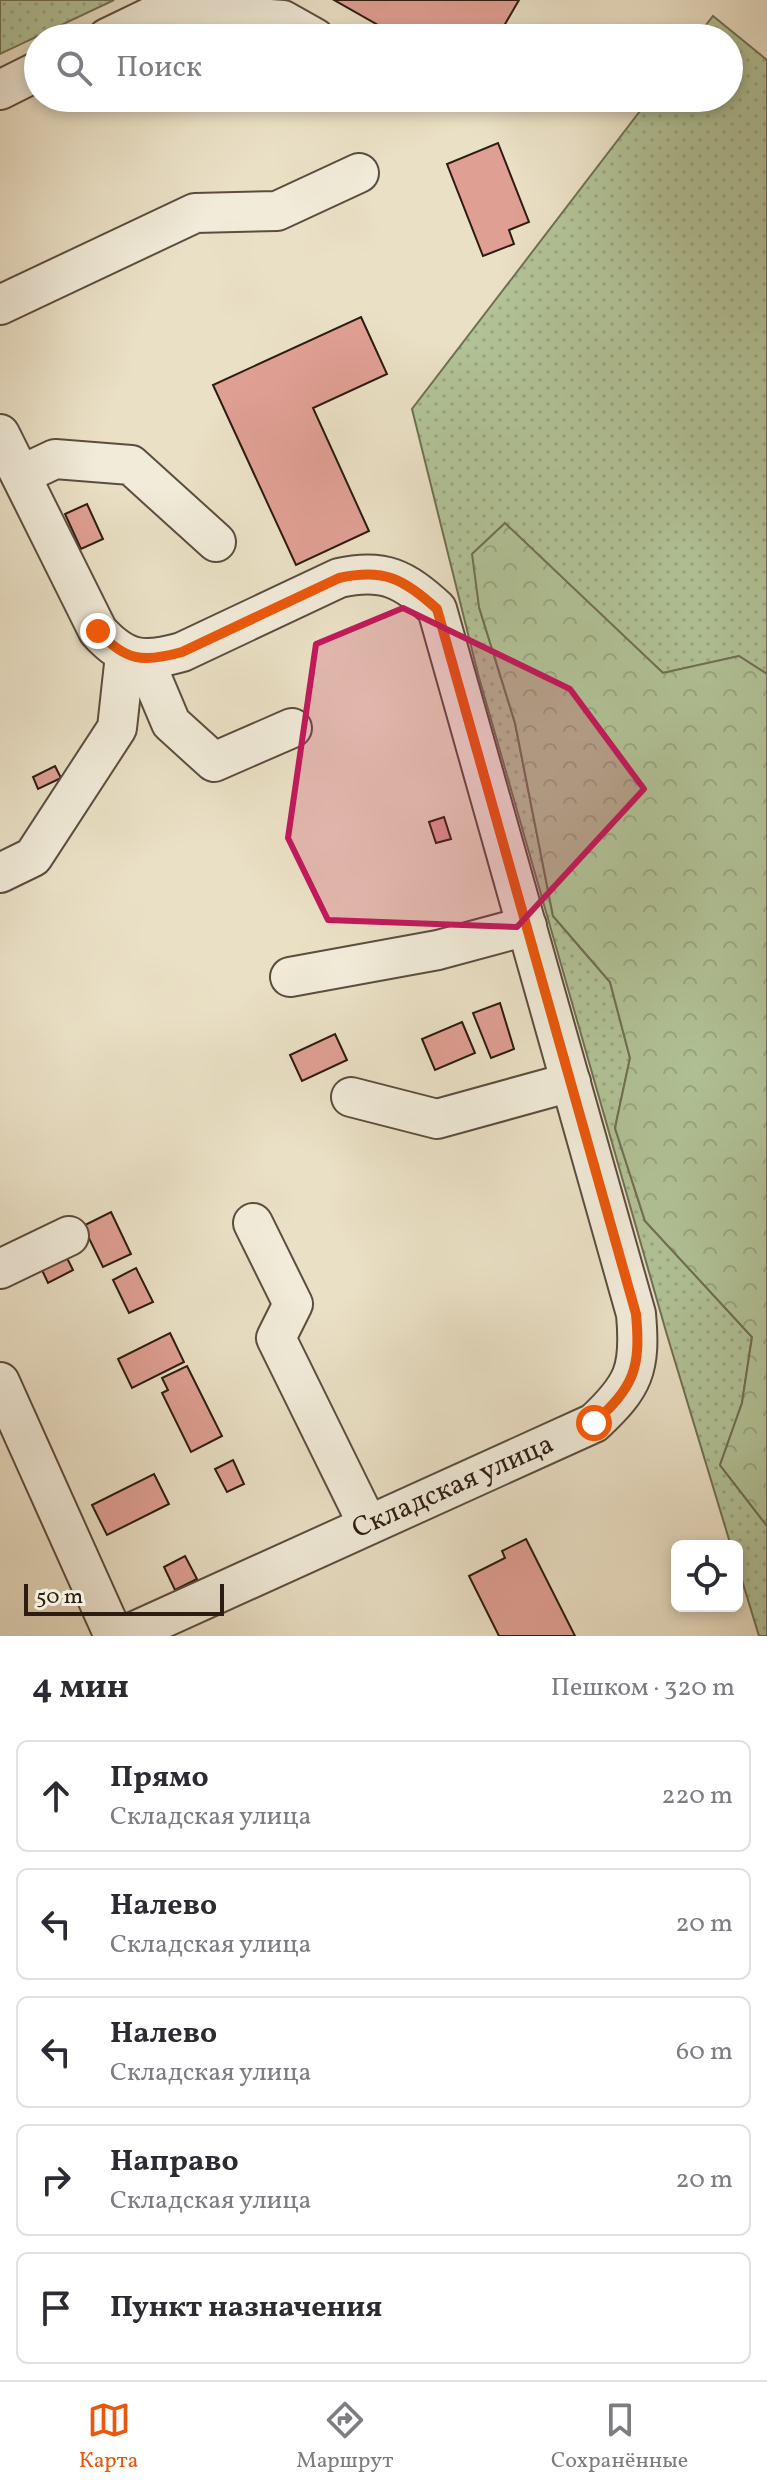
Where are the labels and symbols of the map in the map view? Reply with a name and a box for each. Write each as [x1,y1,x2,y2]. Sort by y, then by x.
route end [80,613,116,649]
route start [576,1405,612,1441]
street label: Складская улица [346,1425,560,1549]
scale bar [24,1580,224,1616]

